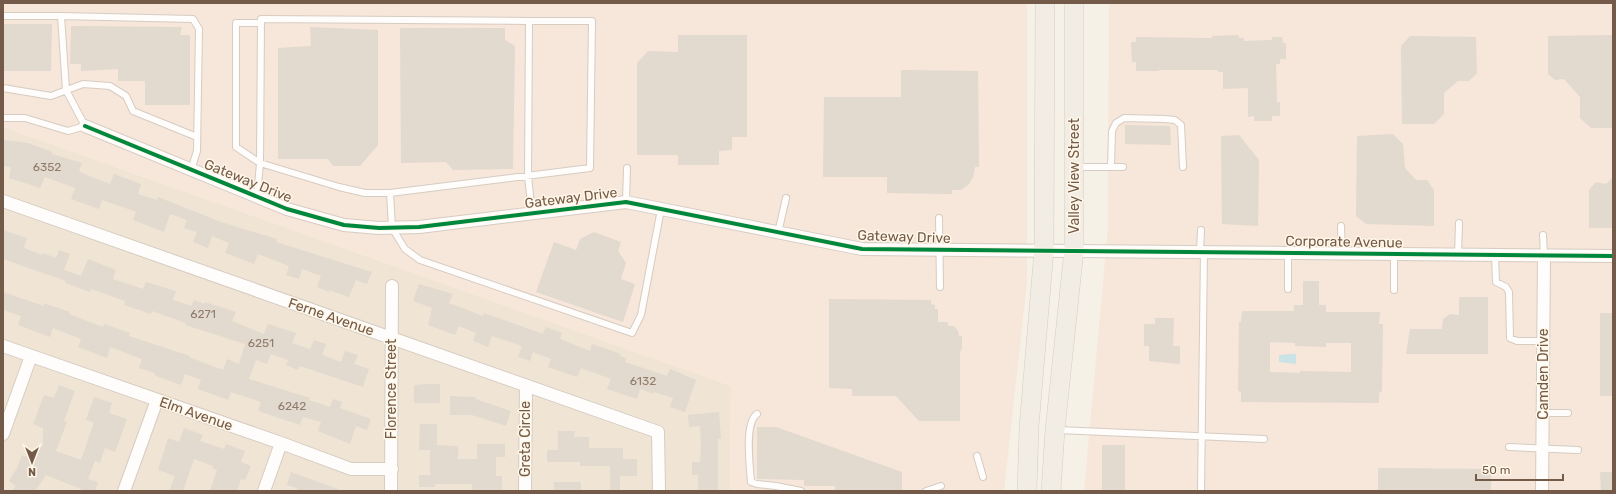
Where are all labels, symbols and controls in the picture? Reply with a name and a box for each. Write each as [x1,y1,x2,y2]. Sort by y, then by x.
street label: Valley View Street [1066,118,1083,234]
street label: Gateway Drive [202,156,295,206]
house number: 6352 [33,160,61,174]
street label: Gateway Drive [524,184,619,212]
street label: Gateway Drive [857,227,951,247]
street label: Corporate Avenue [1285,232,1403,252]
street label: Ferne Avenue [286,294,376,340]
house number: 6271 [190,307,216,321]
street label: Camden Drive [1535,328,1552,420]
house number: 6251 [248,336,274,350]
street label: Florence Street [383,338,400,439]
house number: 6132 [630,374,656,388]
street label: Elm Avenue [157,394,235,435]
house number: 6242 [278,399,306,413]
street label: Greta Circle [517,401,534,477]
north arrow [12,442,52,482]
scale bar [1476,456,1563,482]
text: 50 m [1482,463,1510,477]
text: N [28,465,36,478]

